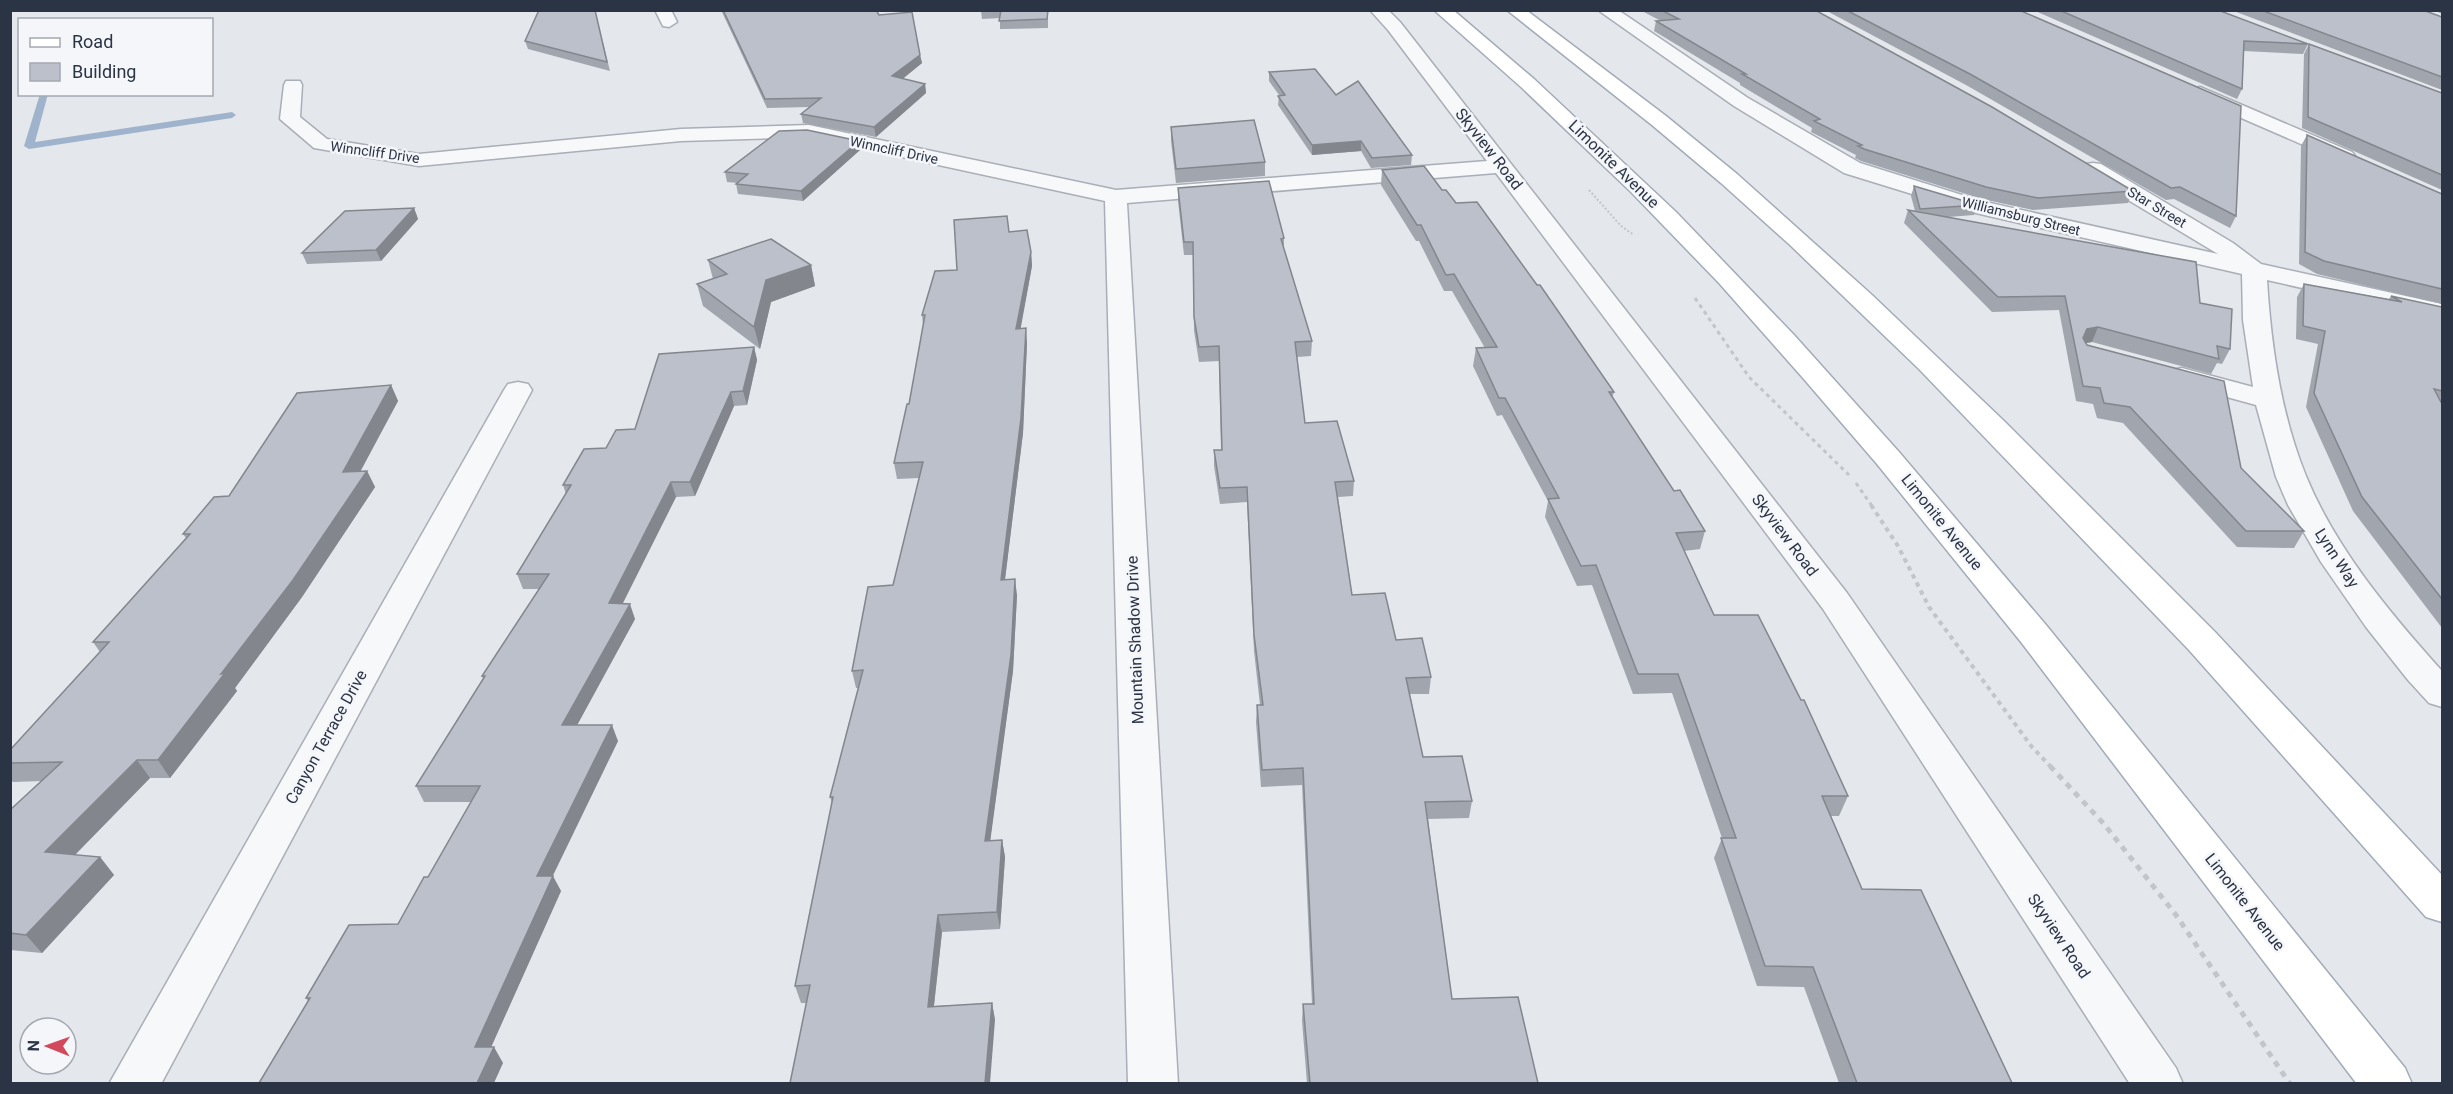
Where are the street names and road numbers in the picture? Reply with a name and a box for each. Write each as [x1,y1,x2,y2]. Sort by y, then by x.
street label: Skyview Road [1451,105,1527,193]
street label: Limonite Avenue [1565,116,1663,212]
street label: Winncliff Drive [848,133,940,167]
street label: Winncliff Drive [329,138,421,166]
street label: Star Street [2125,183,2190,231]
street label: Williamsburg Street [1960,194,2082,239]
street label: Limonite Avenue [1897,470,1987,574]
street label: Skyview Road [1748,490,1822,580]
street label: Lynn Way [2311,525,2363,592]
street label: Mountain Shadow Drive [1123,555,1147,725]
street label: Canyon Terrace Drive [281,667,371,807]
street label: Limonite Avenue [2201,849,2289,955]
street label: Skyview Road [2024,890,2094,982]

